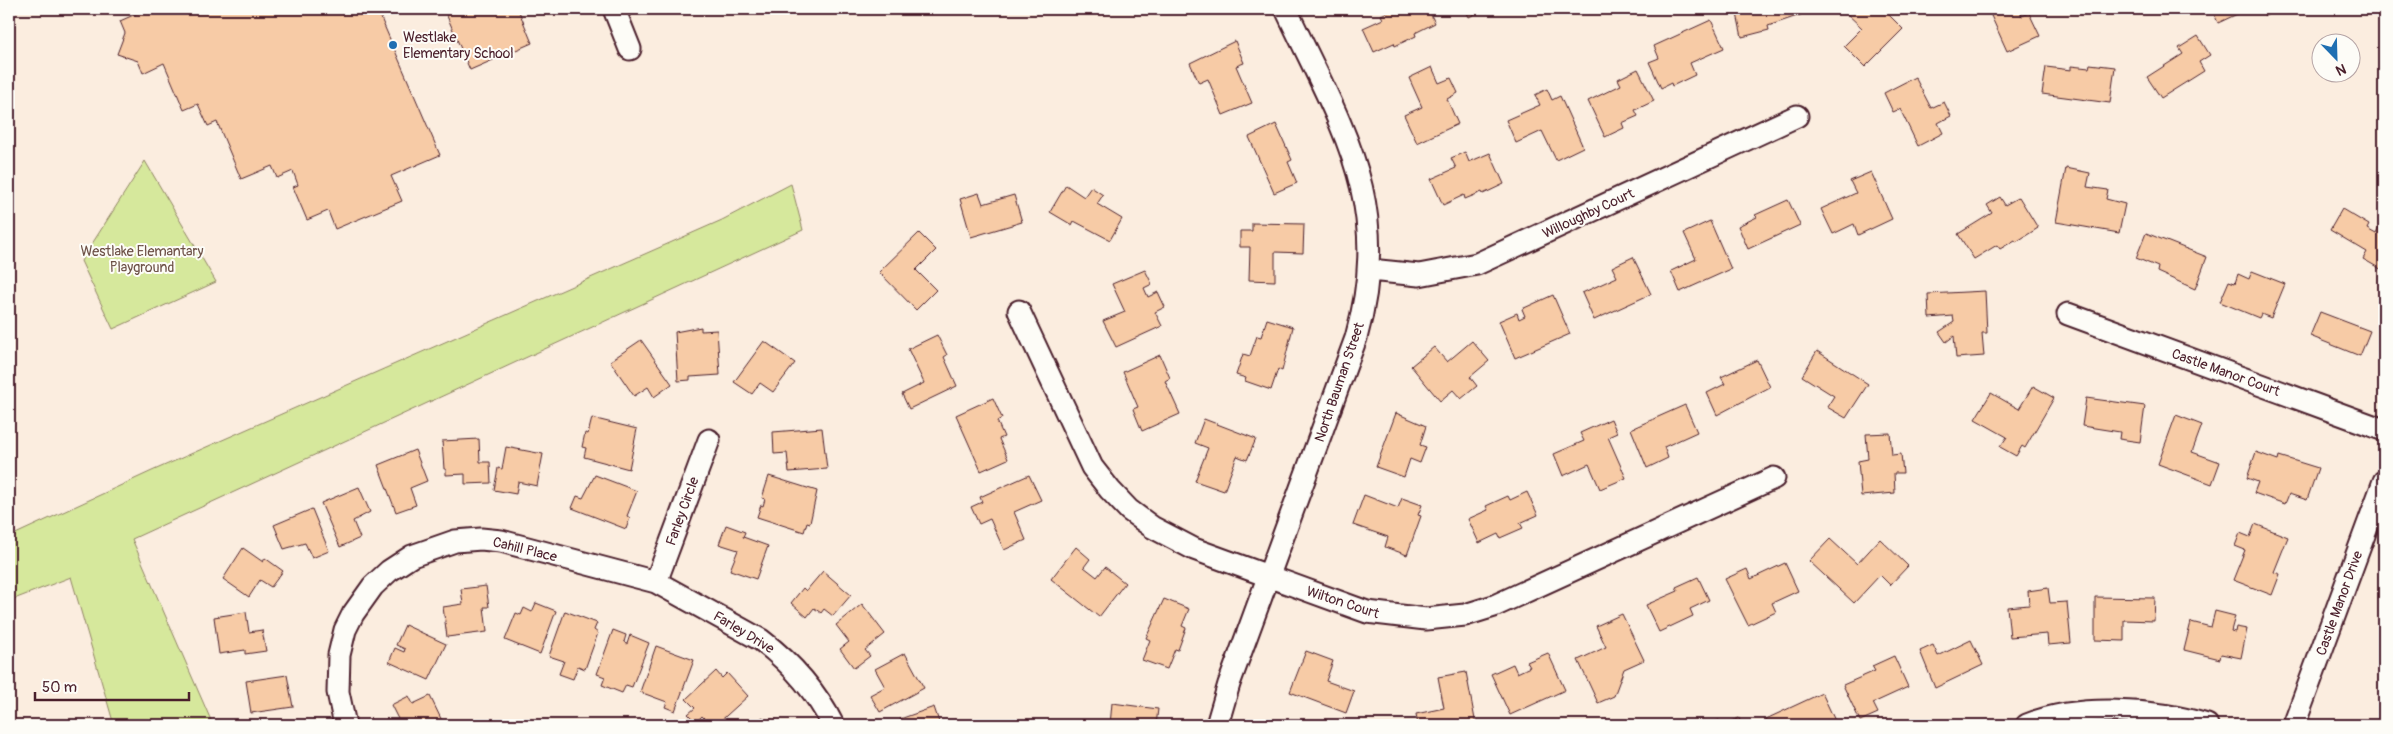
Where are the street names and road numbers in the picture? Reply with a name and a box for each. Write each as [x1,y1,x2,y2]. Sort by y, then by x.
street label: Willoughby Court [1540,185,1637,242]
street label: North Bauman Street [1311,320,1368,444]
street label: Castle Manor Court [2169,345,2283,400]
street label: Farley Circle [662,474,703,548]
street label: Cahill Place [491,533,559,566]
street label: Castle Manor Drive [2313,548,2366,658]
street label: Wilton Court [1304,583,1382,622]
street label: Farley Drive [710,608,777,657]

